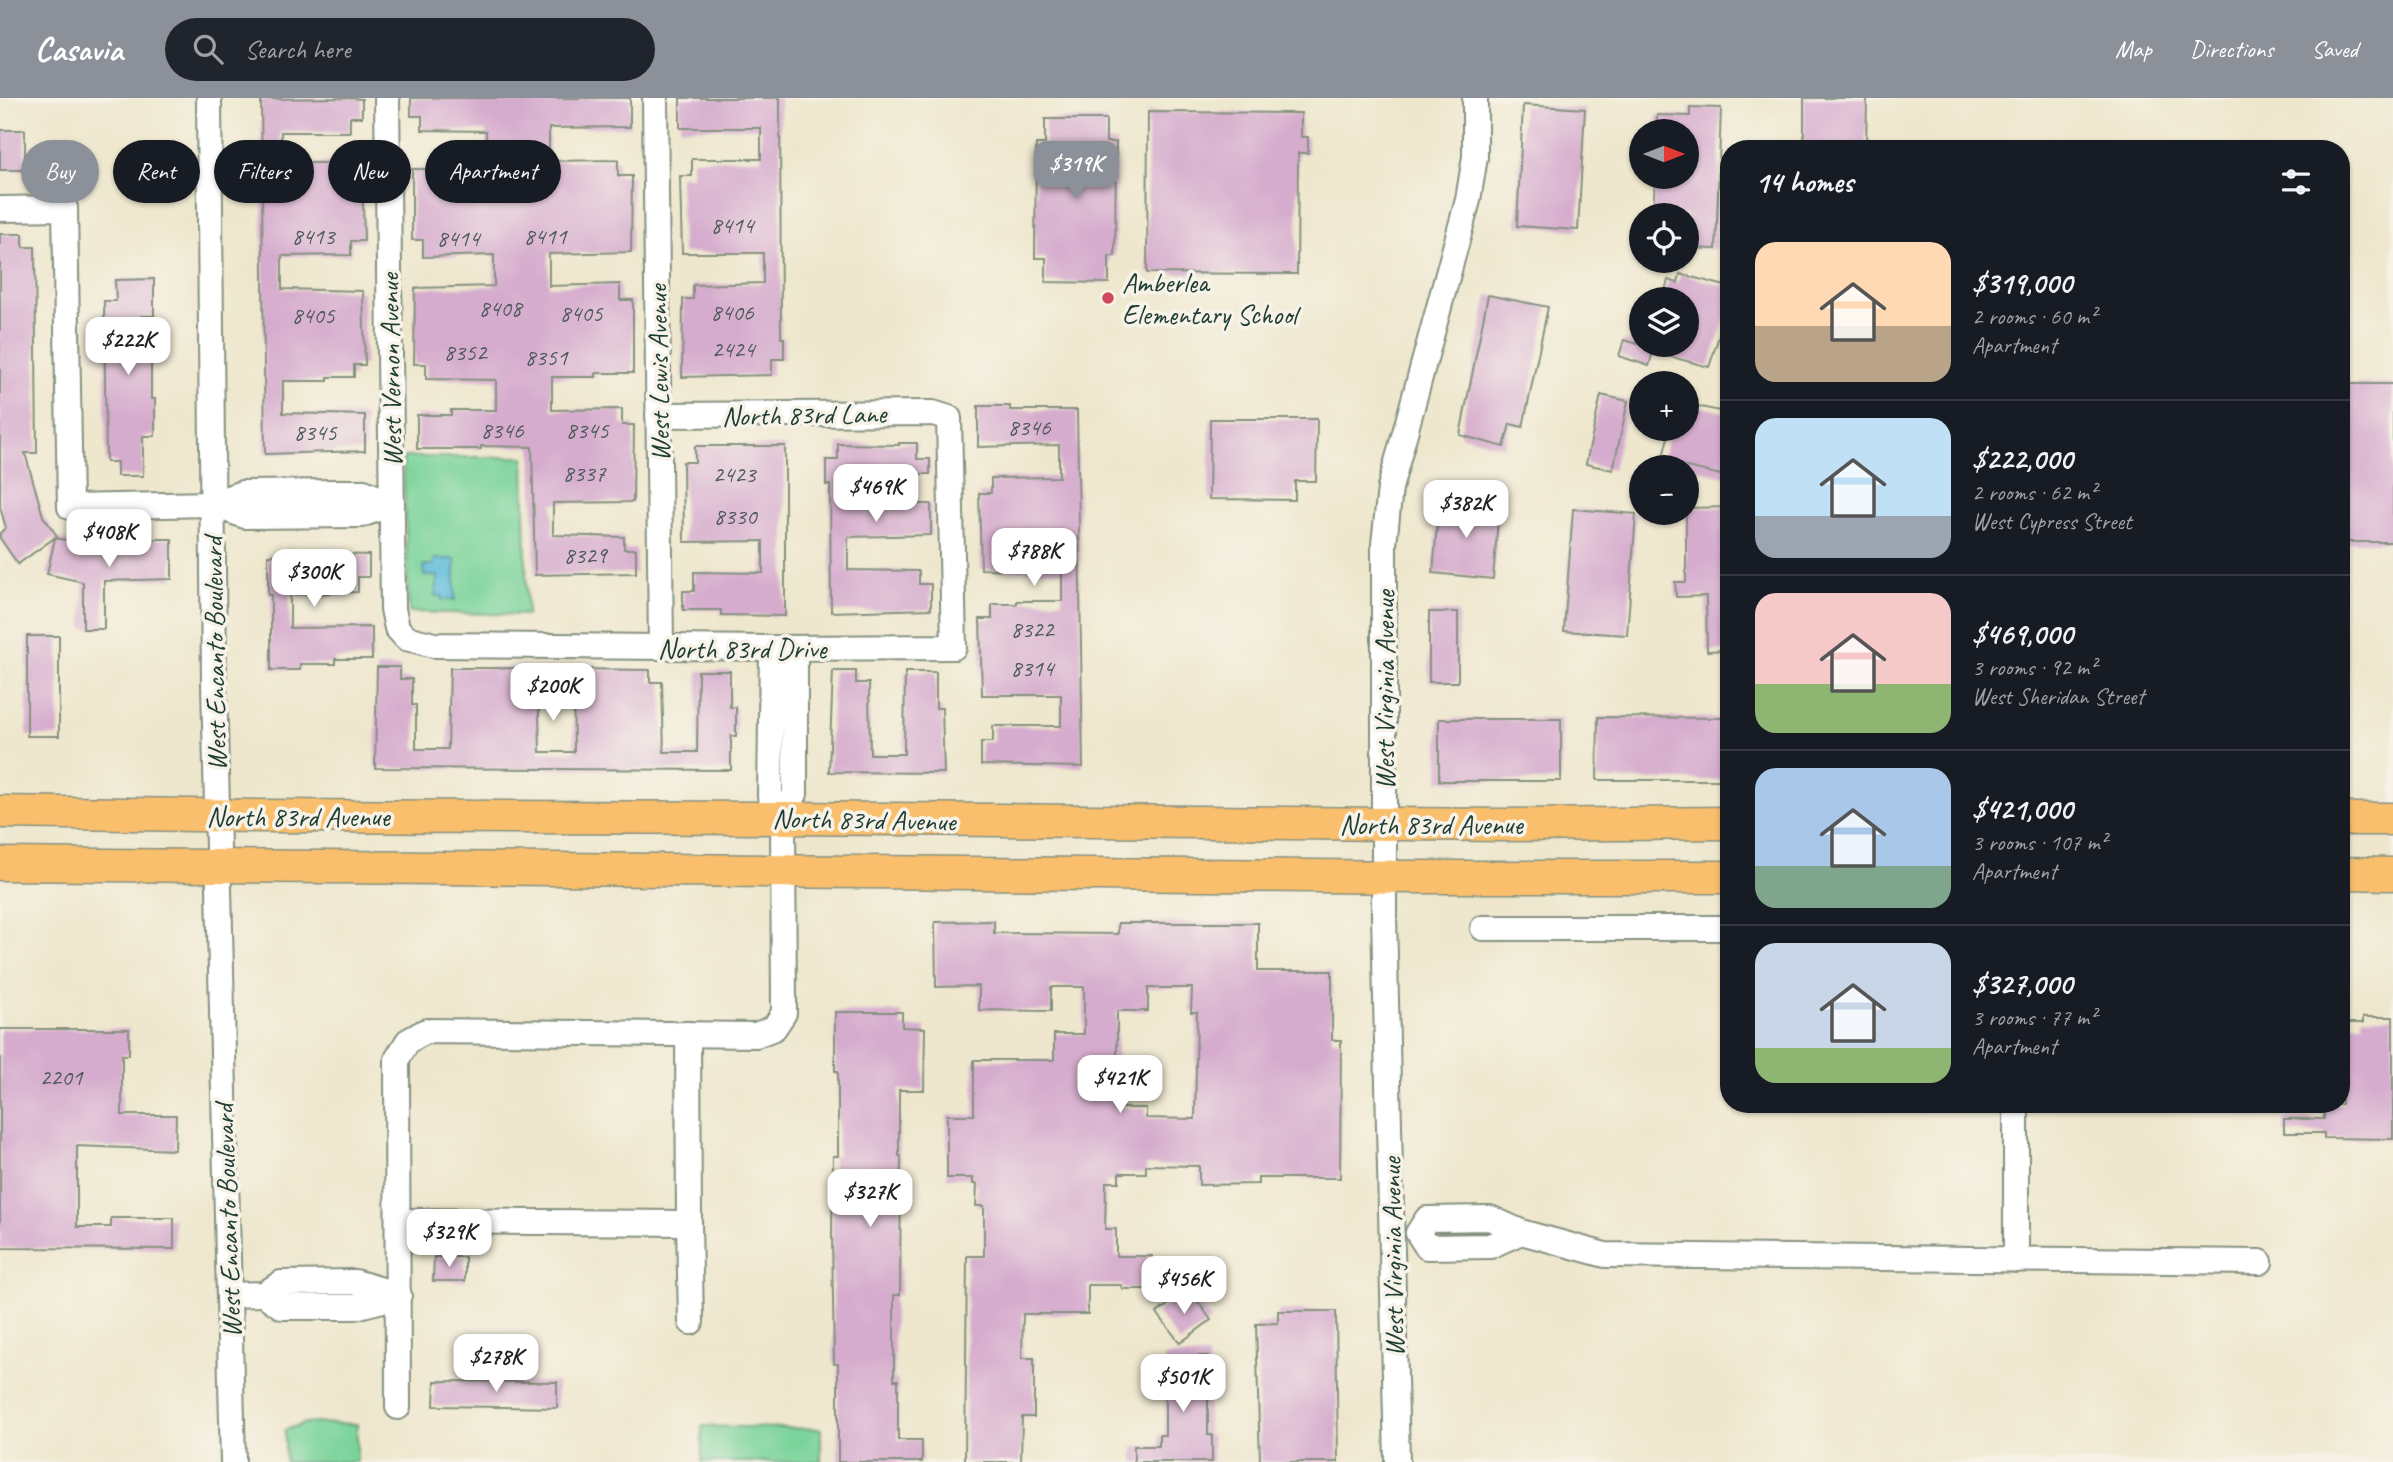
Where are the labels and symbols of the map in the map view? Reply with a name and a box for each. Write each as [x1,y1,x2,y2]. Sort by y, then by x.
north arrow [1629,119,1699,189]
pin: $319K [1027,141,1125,201]
house number: 8414 [710,210,756,240]
house number: 8413 [291,221,337,251]
house number: 8411 [523,221,568,251]
house number: 8414 [436,223,482,253]
place label: Amberlea Elementary School [1122,265,1302,332]
street label: West Vernon Avenue [371,271,410,467]
street label: West Lewis Avenue [639,282,678,462]
marker: Amberlea Elementary School [1100,290,1116,306]
house number: 8408 [478,293,524,323]
house number: 8406 [710,297,755,327]
house number: 8405 [559,298,604,328]
house number: 8405 [291,300,336,330]
pin: $222K [79,317,177,377]
house number: 2424 [711,334,757,364]
house number: 8352 [443,337,489,367]
house number: 8351 [524,342,569,372]
street label: North 83rd Lane [722,396,888,433]
house number: 8346 [1007,412,1052,442]
house number: 8346 [480,415,525,445]
house number: 8345 [565,415,610,445]
house number: 8345 [293,417,338,447]
house number: 8337 [562,458,607,488]
house number: 2423 [712,459,758,489]
pin: $469K [827,464,925,524]
pin: $382K [1417,480,1515,540]
house number: 8330 [713,501,759,531]
pin: $408K [60,510,158,569]
pin: $788K [985,528,1083,588]
street label: West Encanto Boulevard [195,533,234,771]
house number: 8329 [563,540,609,570]
pin: $300K [265,550,363,609]
street label: West Virginia Avenue [1367,588,1402,790]
house number: 8322 [1010,614,1056,644]
street label: North 83rd Drive [658,631,828,666]
house number: 8314 [1010,653,1056,683]
pin: $200K [504,664,602,723]
street label: North 83rd Avenue [206,799,391,834]
street label: North 83rd Avenue [772,800,958,839]
street label: North 83rd Avenue [1339,807,1524,842]
pin: $421K [1071,1056,1169,1115]
house number: 2201 [39,1062,84,1092]
street label: West Encanto Boulevard [206,1099,249,1339]
street label: West Virginia Avenue [1373,1155,1412,1357]
pin: $327K [821,1170,919,1229]
pin: $329K [400,1210,498,1269]
pin: $456K [1135,1256,1233,1316]
pin: $278K [447,1334,545,1394]
pin: $501K [1134,1354,1232,1414]

